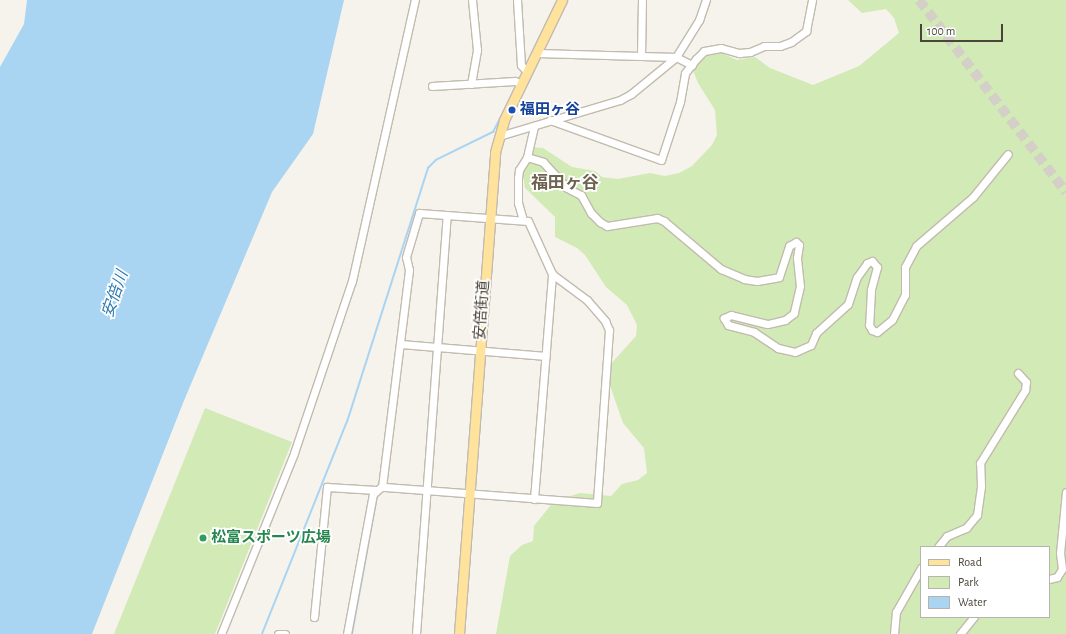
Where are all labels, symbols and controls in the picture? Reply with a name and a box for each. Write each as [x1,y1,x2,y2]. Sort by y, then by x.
scale bar [922,16,1005,42]
text: 100 m [927,25,955,37]
place label: 福田ヶ谷 [520,101,580,119]
marker: 福田ヶ谷 [507,105,517,115]
district label: 福田ヶ谷 [531,173,599,193]
water label: 安倍川 [98,268,132,320]
street label: 安倍街道 [471,279,493,341]
place label: 松富スポーツ広場 [211,529,331,547]
marker: 松富スポーツ広場 [198,533,208,543]
legend [920,546,1050,618]
text: Road [958,556,982,568]
text: Park [958,576,979,588]
text: Water [958,596,987,608]

